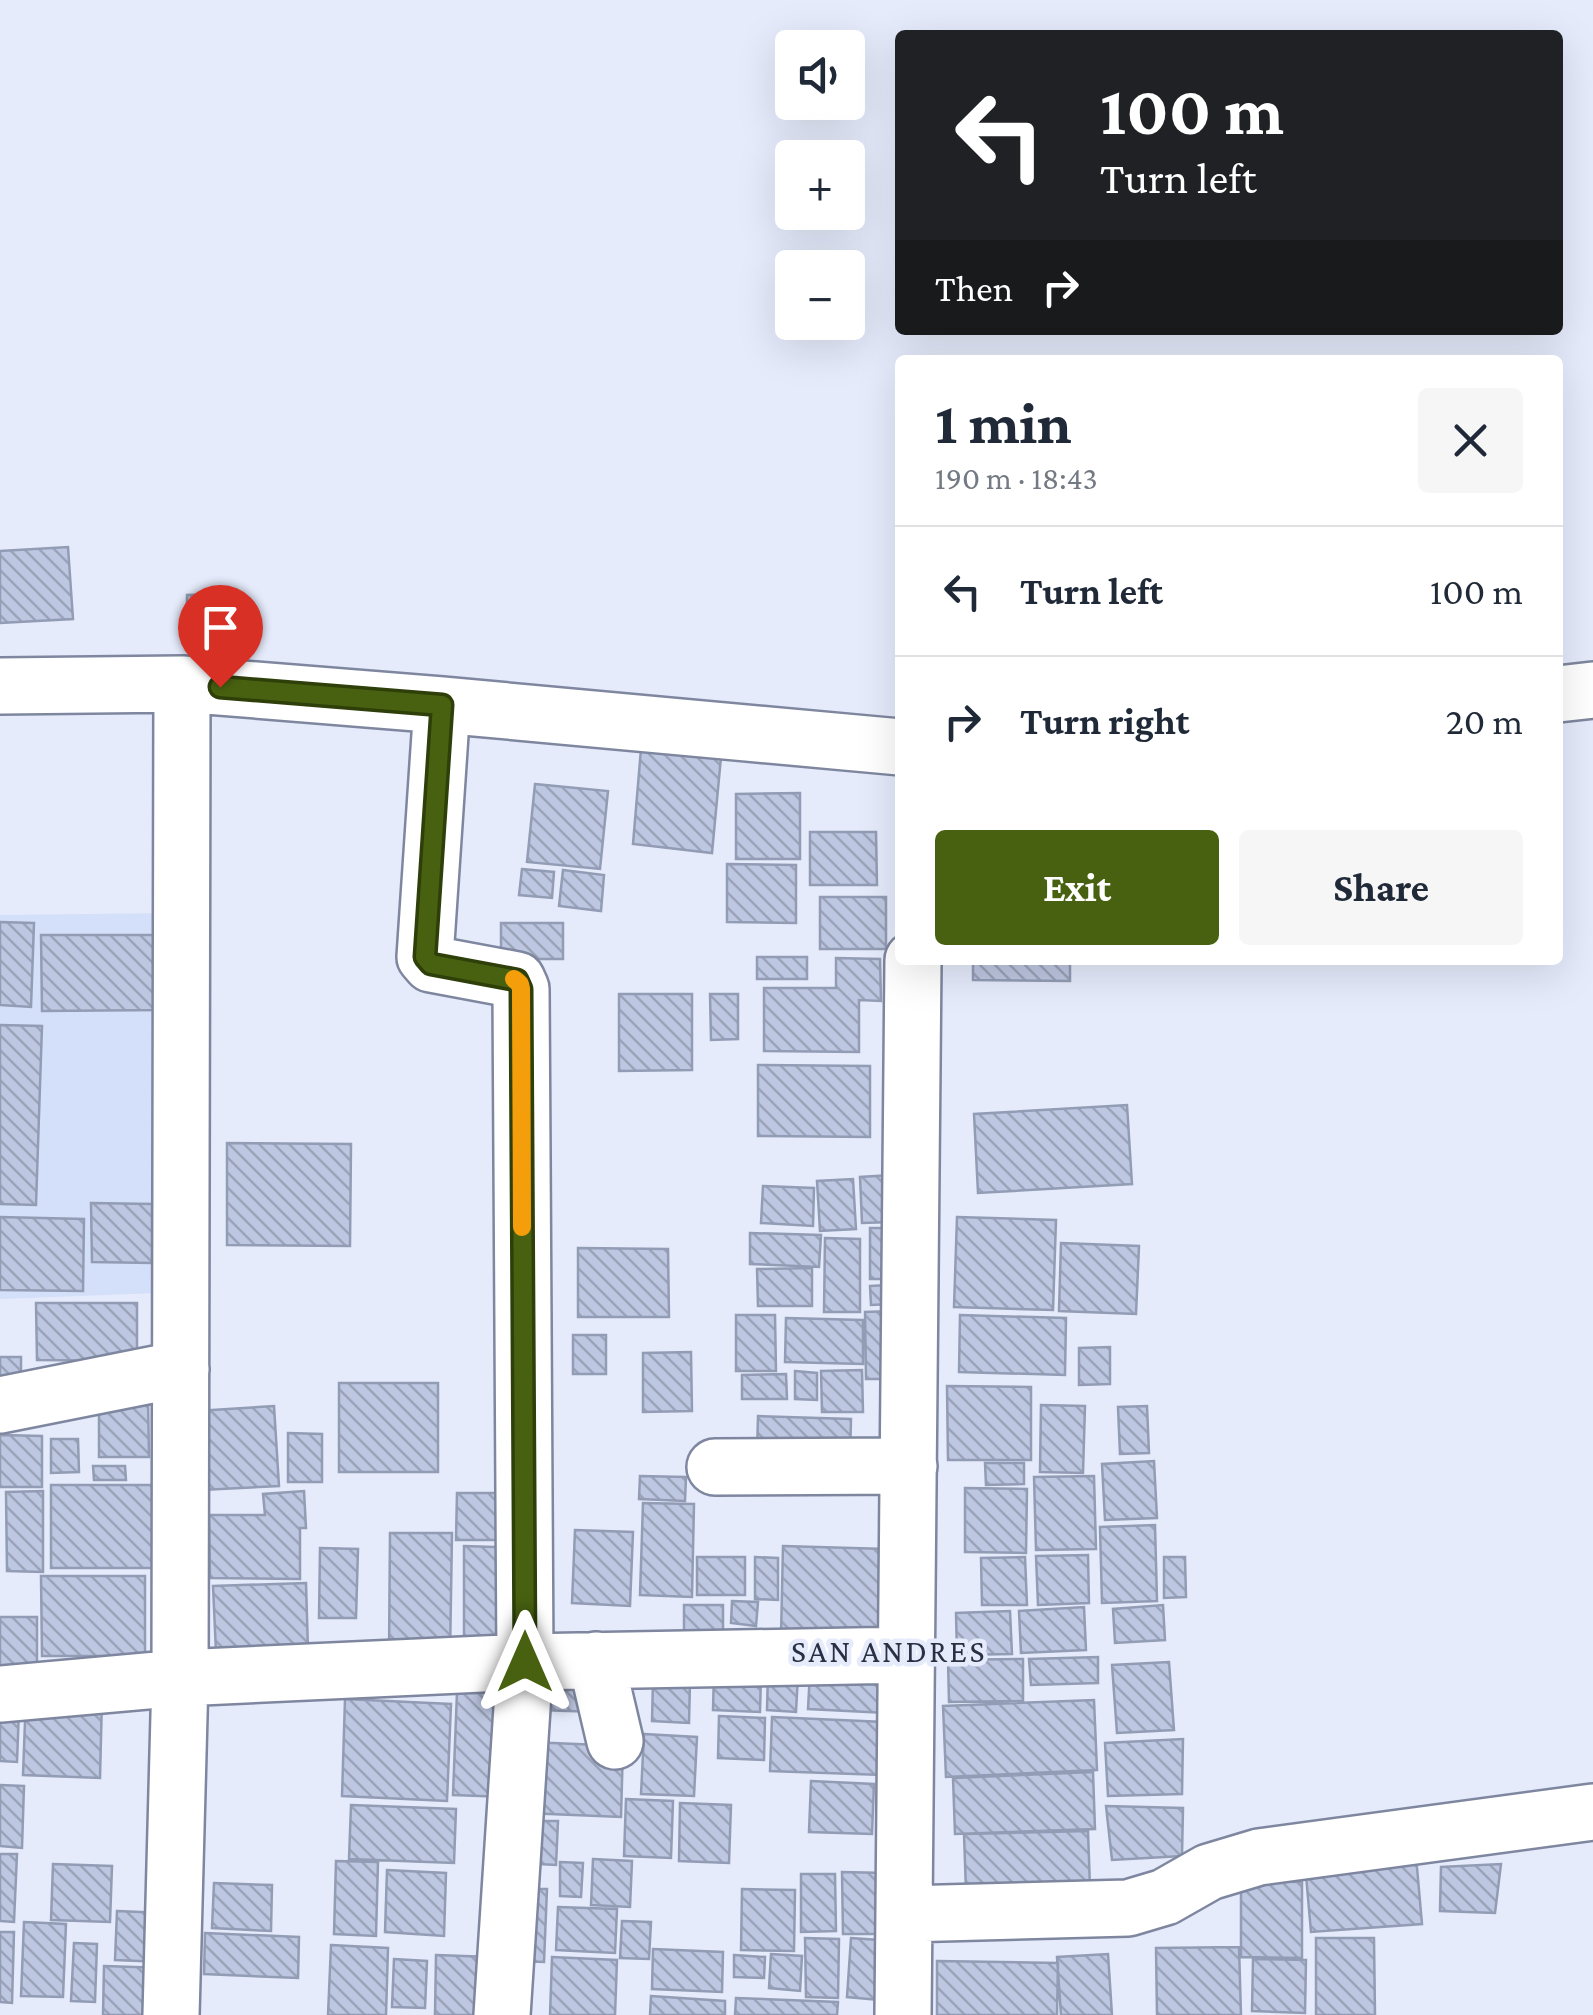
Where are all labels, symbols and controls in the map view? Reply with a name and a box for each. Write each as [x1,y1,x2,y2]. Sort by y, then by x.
map controls [775,30,865,340]
button: sound [775,30,865,120]
icon: left [935,70,1065,200]
text: 100 m [1100,71,1284,149]
button: + [775,140,865,230]
text: Turn left [1100,153,1257,203]
button: − [775,250,865,340]
icon: right [1033,260,1088,315]
text: Then [935,267,1013,309]
button: close [1418,388,1523,493]
text: 1 min [935,389,1072,456]
text: 190 m · 18:43 [935,460,1098,496]
icon: left [935,564,990,619]
text: Turn left [1020,570,1163,612]
text: 100 m [1430,570,1523,612]
pin [178,585,263,688]
icon: arrive [193,600,248,655]
icon: right [935,694,990,749]
text: Turn right [1020,700,1189,742]
text: 20 m [1446,700,1523,742]
button: Exit [935,830,1219,945]
button: Share [1239,830,1523,945]
position arrow [473,1610,577,1714]
district label: SAN ANDRES [791,1633,987,1669]

